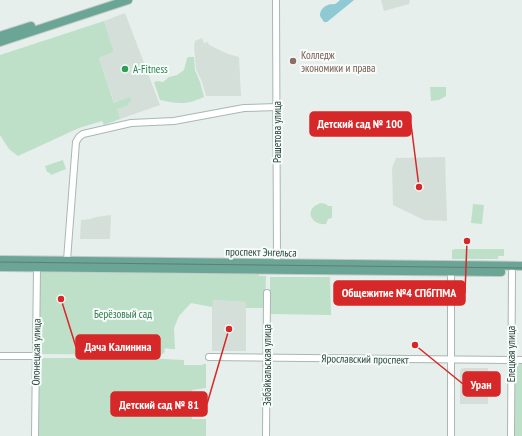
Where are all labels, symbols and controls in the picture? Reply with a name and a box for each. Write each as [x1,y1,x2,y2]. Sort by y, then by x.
place label: Колледж экономики и права [301,48,375,75]
marker: Колледж экономики и права [288,56,298,66]
place label: A-Fitness [133,62,168,76]
marker: A-Fitness [120,64,130,74]
street label: Рашетова улица [270,101,284,163]
callout: Детский сад № 100 [310,112,411,136]
text: Детский сад № 100 [317,116,403,131]
street label: проспект Энгельса [225,244,297,260]
callout: Общежитие №4 СПбГПМА [334,281,465,305]
text: Общежитие №4 СПбГПМА [342,285,457,300]
park label: Берёзовый сад [94,307,152,321]
street label: Олонецкая улица [28,318,44,386]
street label: Забайкальская улица [260,324,274,406]
street label: Елецкая улица [504,326,518,382]
callout: Дача Калинина [76,335,160,359]
text: Дача Калинина [84,339,152,354]
street label: Ярославский проспект [321,351,409,367]
callout: Уран [463,372,500,396]
text: Уран [470,377,491,392]
callout: Детский сад № 81 [111,392,207,416]
text: Детский сад № 81 [119,397,199,412]

